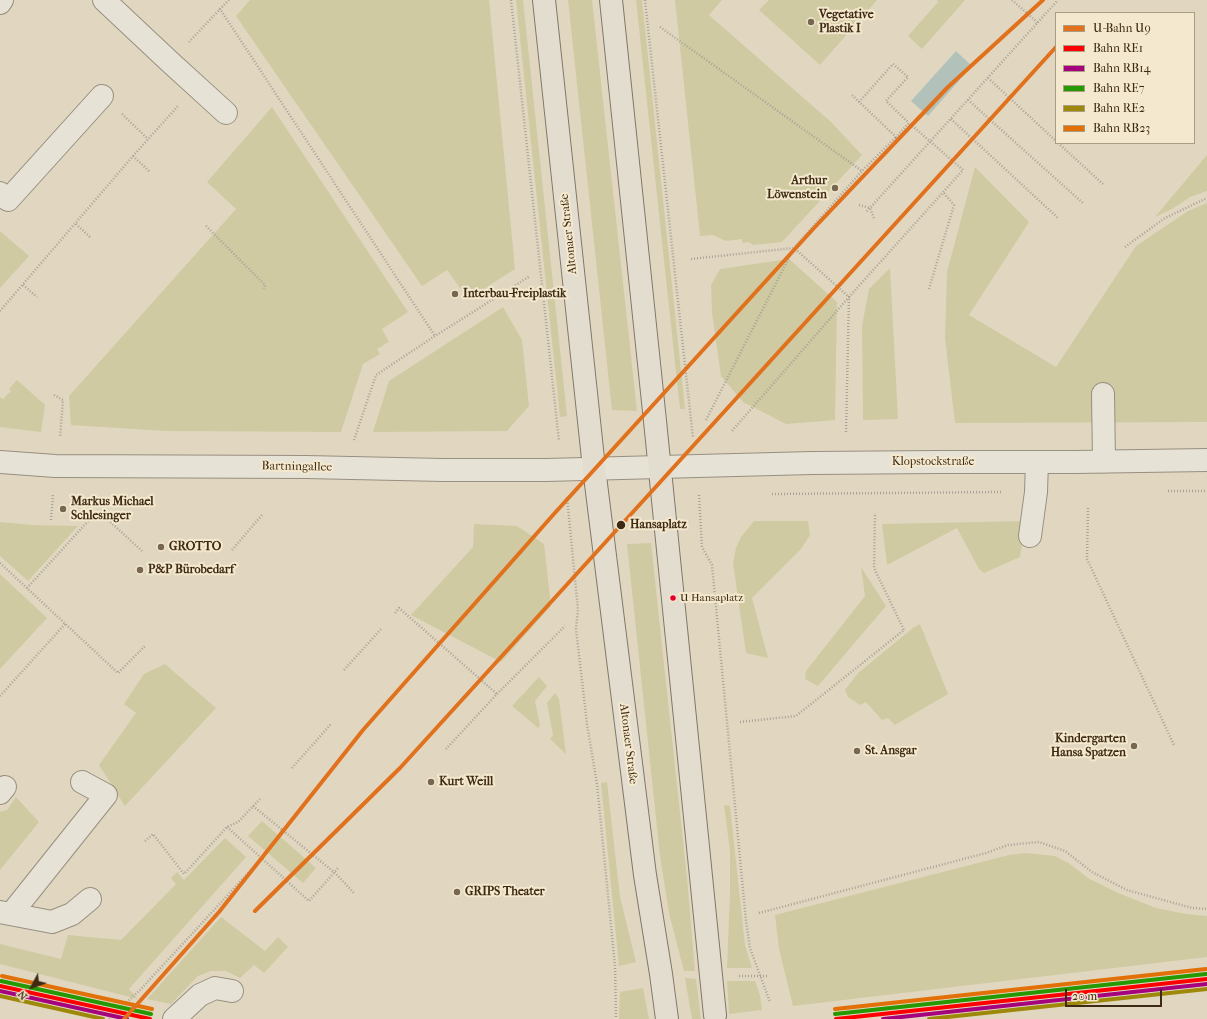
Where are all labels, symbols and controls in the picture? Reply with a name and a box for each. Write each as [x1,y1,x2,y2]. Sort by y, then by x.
place label: Vegetative Plastik I [819,8,874,36]
legend [1055,12,1195,144]
marker: Vegetative Plastik I [806,17,816,27]
text: U-Bahn U9 [1093,21,1151,35]
text: Bahn RE1 [1093,41,1143,55]
text: Bahn RB14 [1093,61,1151,75]
text: Bahn RE7 [1093,81,1144,95]
text: Bahn RE2 [1093,101,1145,115]
text: Bahn RB23 [1093,121,1150,135]
place label: Arthur Löwenstein [767,174,827,202]
marker: Arthur Löwenstein [830,183,840,193]
street label: Altonaer Straße [558,193,580,275]
place label: Interbau-Freiplastik [463,287,566,301]
marker: Interbau-Freiplastik [450,289,460,299]
street label: Klopstockstraße [892,455,974,469]
street label: Bartningallee [262,459,332,475]
place label: Markus Michael Schlesinger [71,495,154,523]
marker: Markus Michael Schlesinger [58,504,68,514]
place label: Hansaplatz [630,518,687,532]
marker: Hansaplatz [615,519,627,531]
place label: GROTTO [169,540,221,554]
marker: GROTTO [156,542,166,552]
place label: P&P Bürobedarf [148,563,234,577]
marker: P&P Bürobedarf [135,565,145,575]
place label: U Hansaplatz [680,591,743,605]
marker: U Hansaplatz [668,593,678,603]
street label: Altonaer Straße [616,703,640,785]
place label: Kindergarten Hansa Spatzen [1051,732,1126,760]
marker: Kindergarten Hansa Spatzen [1129,741,1139,751]
place label: St. Ansgar [865,744,917,758]
marker: St. Ansgar [852,746,862,756]
place label: Kurt Weill [439,775,493,789]
marker: Kurt Weill [426,777,436,787]
place label: GRIPS Theater [465,885,545,899]
marker: GRIPS Theater [452,887,462,897]
north arrow [12,967,52,1007]
scale bar [1067,981,1164,1007]
text: N [15,988,30,1003]
text: 20 m [1072,989,1097,1003]

